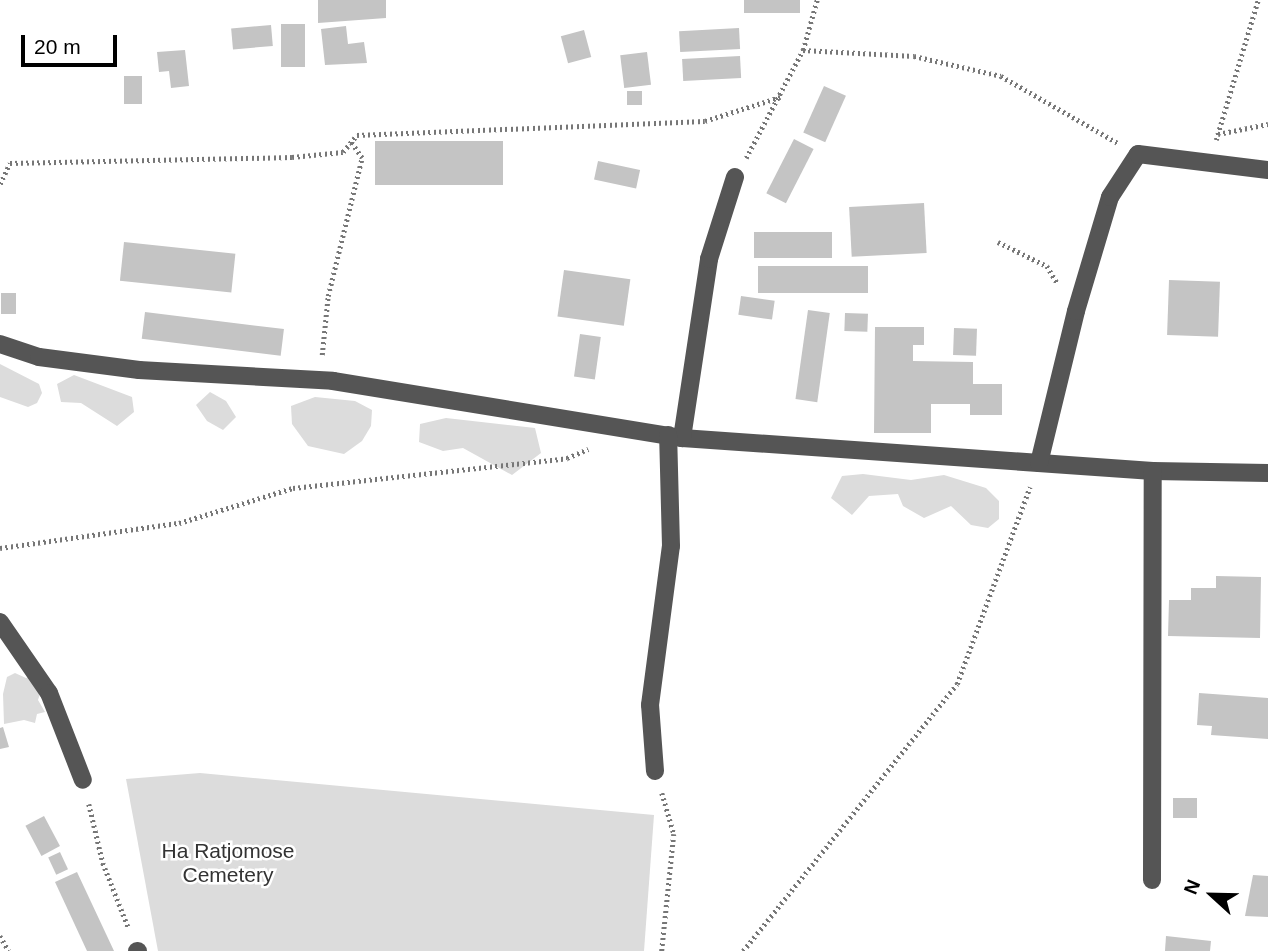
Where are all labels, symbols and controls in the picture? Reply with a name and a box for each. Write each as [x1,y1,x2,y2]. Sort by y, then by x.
scale bar [24,21,121,65]
text: 20 m [34,35,81,58]
park label: Ha Ratjomose Cemetery [161,838,295,888]
north arrow [1177,860,1247,930]
text: N [1180,877,1204,897]

